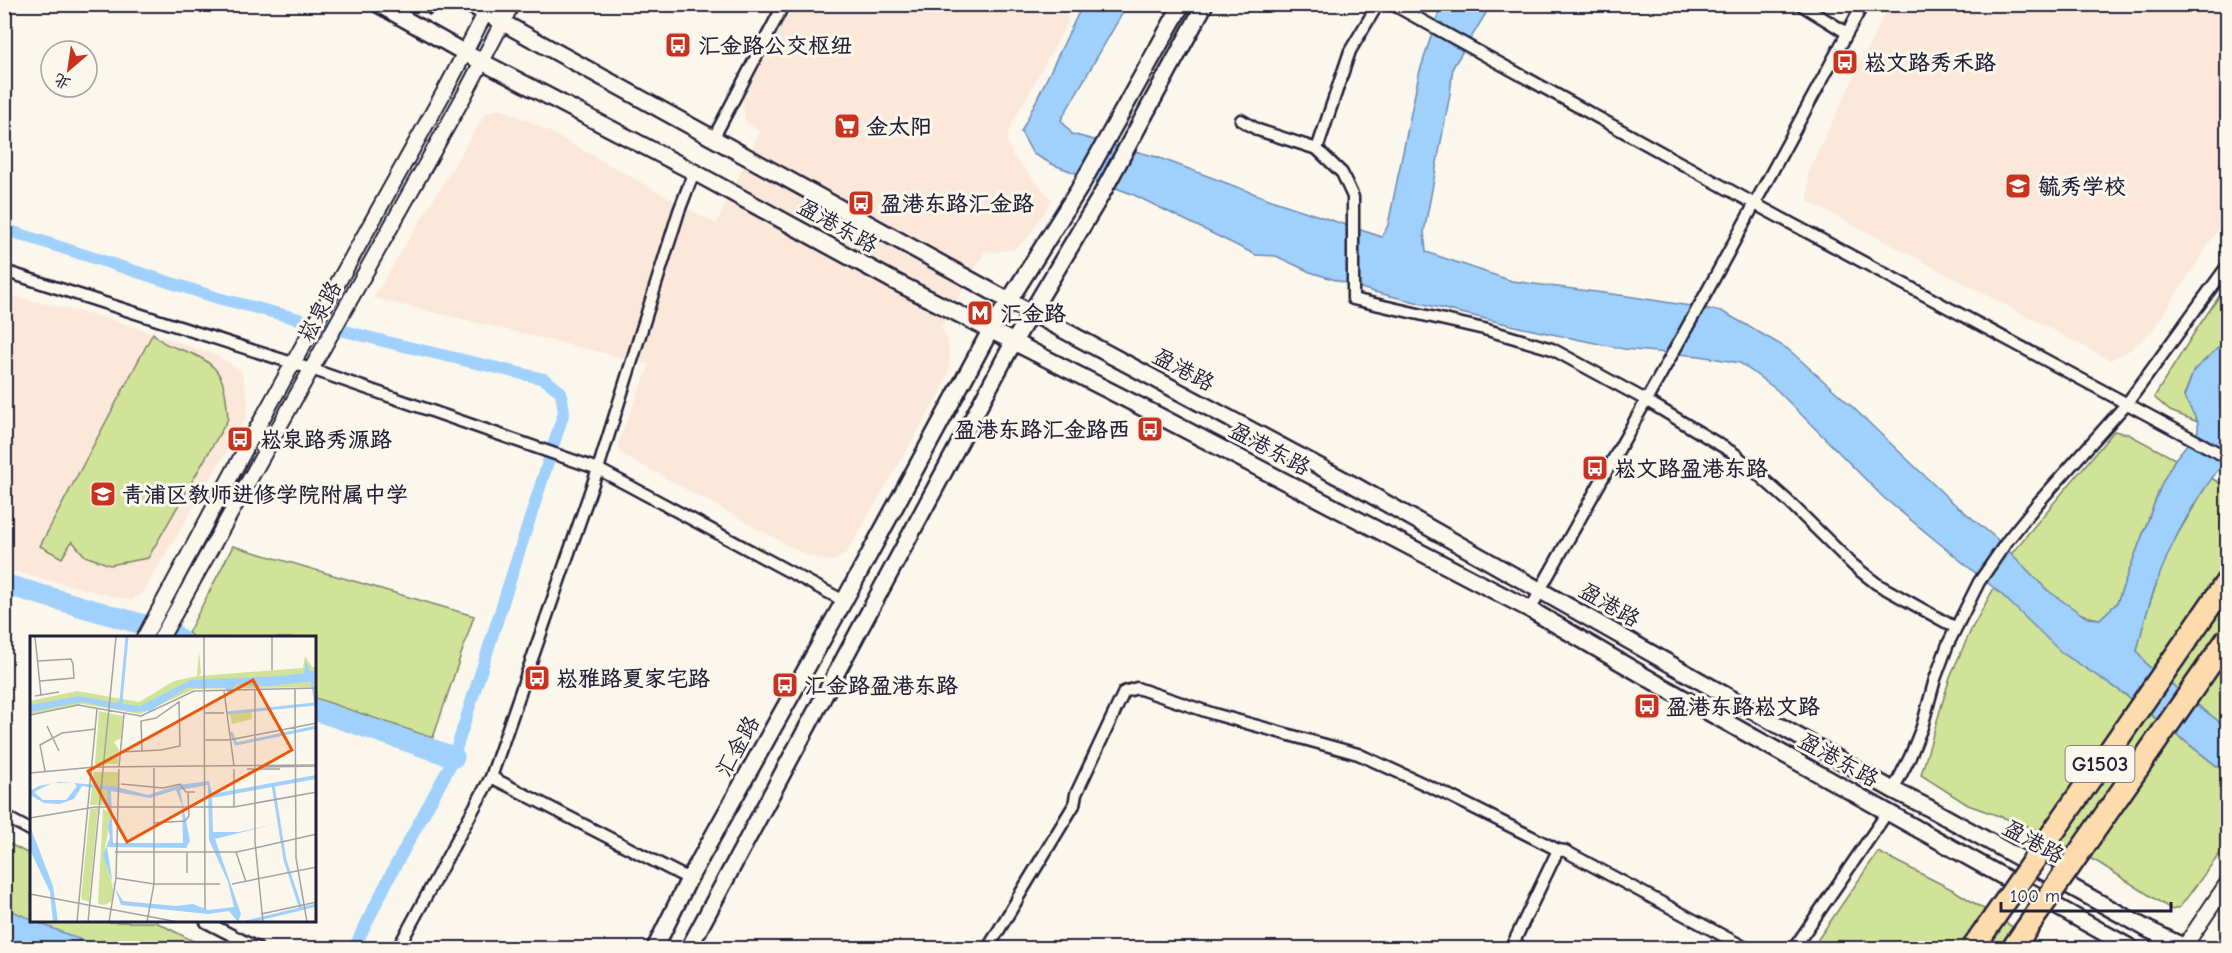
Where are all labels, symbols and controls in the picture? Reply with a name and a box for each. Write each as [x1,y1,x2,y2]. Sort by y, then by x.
bus stop icon: 汇金路公交枢纽 [663,30,693,60]
place label: 汇金路公交枢纽 [698,33,852,59]
north arrow [39,39,99,99]
bus stop icon: 崧文路秀禾路 [1830,47,1860,77]
place label: 崧文路秀禾路 [1864,50,1996,76]
text: 北 [51,69,74,93]
supermarket icon: 金太阳 [832,111,862,141]
place label: 金太阳 [866,114,932,140]
school or university icon: 毓秀学校 [2003,171,2033,201]
place label: 毓秀学校 [2038,174,2126,200]
bus stop icon: 盈港东路汇金路 [846,188,876,218]
place label: 盈港东路汇金路 [880,191,1034,217]
street label: 盈港东路 [793,193,882,259]
street label: 崧泉路 [293,276,347,347]
metro station icon: 汇金路 [965,298,995,328]
place label: 汇金路 [1000,301,1066,327]
street label: 盈港路 [1148,343,1219,397]
bus stop icon: 盈港东路汇金路西 [1135,414,1165,444]
place label: 盈港东路汇金路西 [954,417,1130,443]
street label: 盈港东路 [1225,417,1314,481]
bus stop icon: 崧泉路秀源路 [225,424,255,454]
place label: 崧泉路秀源路 [260,427,392,453]
bus stop icon: 崧文路盈港东路 [1580,453,1610,483]
place label: 崧文路盈港东路 [1614,456,1768,482]
school or university icon: 青浦区教师进修学院附属中学 [88,479,118,509]
place label: 青浦区教师进修学院附属中学 [122,482,408,508]
street label: 盈港路 [1574,577,1645,633]
inset map [30,636,316,923]
bus stop icon: 崧雅路夏家宅路 [522,663,552,693]
place label: 崧雅路夏家宅路 [556,666,710,692]
bus stop icon: 汇金路盈港东路 [770,670,800,700]
place label: 汇金路盈港东路 [804,673,958,699]
bus stop icon: 盈港东路崧文路 [1632,691,1662,721]
place label: 盈港东路崧文路 [1666,694,1820,720]
street label: 汇金路 [711,711,765,782]
street label: 盈港东路 [1794,727,1883,793]
road number: G1503 [2066,746,2134,782]
street label: 盈港路 [1998,815,2069,869]
scale bar [2001,875,2170,913]
text: 100 m [2010,886,2060,907]

